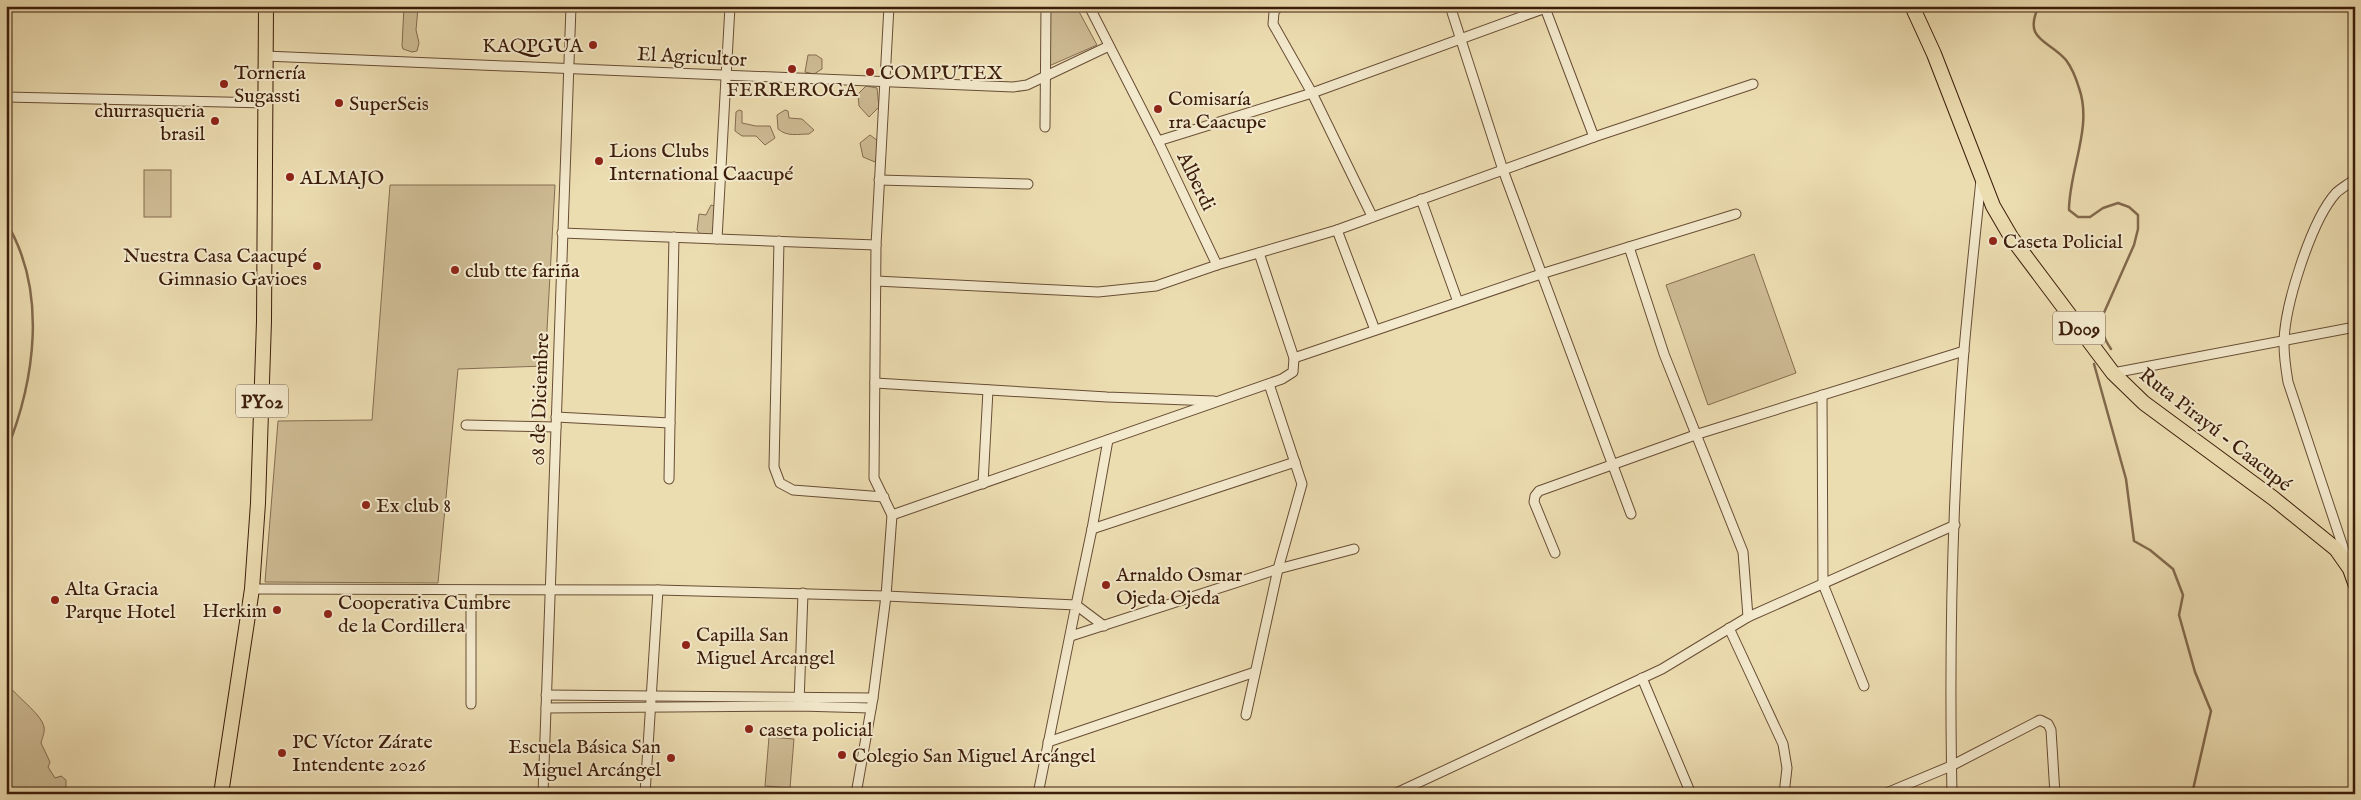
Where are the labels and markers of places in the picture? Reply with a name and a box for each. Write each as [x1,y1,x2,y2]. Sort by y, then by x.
place label: KAQPGUA [482,34,583,59]
marker: KAQPGUA [587,39,599,51]
place label: Tornería Sugassti [234,61,306,109]
place label: COMPUTEX [880,61,1003,86]
marker: FERREROGA [786,63,798,75]
marker: COMPUTEX [864,66,876,78]
marker: Tornería Sugassti [218,78,230,90]
place label: FERREROGA [726,78,858,103]
place label: Comisaría 1ra Caacupe [1168,87,1266,135]
place label: SuperSeis [349,92,429,117]
marker: SuperSeis [333,97,345,109]
place label: churrasqueria brasil [94,99,206,147]
marker: Comisaría 1ra Caacupe [1152,103,1164,115]
marker: churrasqueria brasil [209,115,221,127]
place label: Lions Clubs International Caacupé [609,139,793,187]
marker: Lions Clubs International Caacupé [593,155,605,167]
place label: ALMAJO [299,166,384,191]
marker: ALMAJO [284,171,296,183]
place label: Caseta Policial [2003,230,2123,255]
marker: Caseta Policial [1987,235,1999,247]
place label: Nuestra Casa Caacupé Gimnasio Gavioes [123,244,307,292]
place label: club tte fariña [465,259,580,284]
marker: Nuestra Casa Caacupé Gimnasio Gavioes [311,260,323,272]
marker: club tte fariña [449,264,461,276]
place label: Ex club 8 [376,494,451,519]
marker: Ex club 8 [360,499,372,511]
place label: Arnaldo Osmar Ojeda Ojeda [1115,563,1243,611]
place label: Alta Gracia Parque Hotel [64,577,176,625]
marker: Arnaldo Osmar Ojeda Ojeda [1100,579,1112,591]
place label: Cooperativa Cumbre de la Cordillera [338,591,511,639]
marker: Alta Gracia Parque Hotel [49,594,61,606]
place label: Herkim [202,599,267,624]
marker: Herkim [271,604,283,616]
marker: Cooperativa Cumbre de la Cordillera [322,608,334,620]
place label: Capilla San Miguel Arcangel [696,623,835,671]
marker: Capilla San Miguel Arcangel [680,639,692,651]
place label: caseta policial [759,718,873,743]
marker: caseta policial [743,723,755,735]
place label: PC Víctor Zárate Intendente 2026 [292,730,433,778]
place label: Escuela Básica San Miguel Arcángel [508,735,662,783]
place label: Colegio San Miguel Arcángel [852,744,1096,769]
marker: PC Víctor Zárate Intendente 2026 [276,747,288,759]
marker: Colegio San Miguel Arcángel [836,749,848,761]
marker: Escuela Básica San Miguel Arcángel [665,752,677,764]

